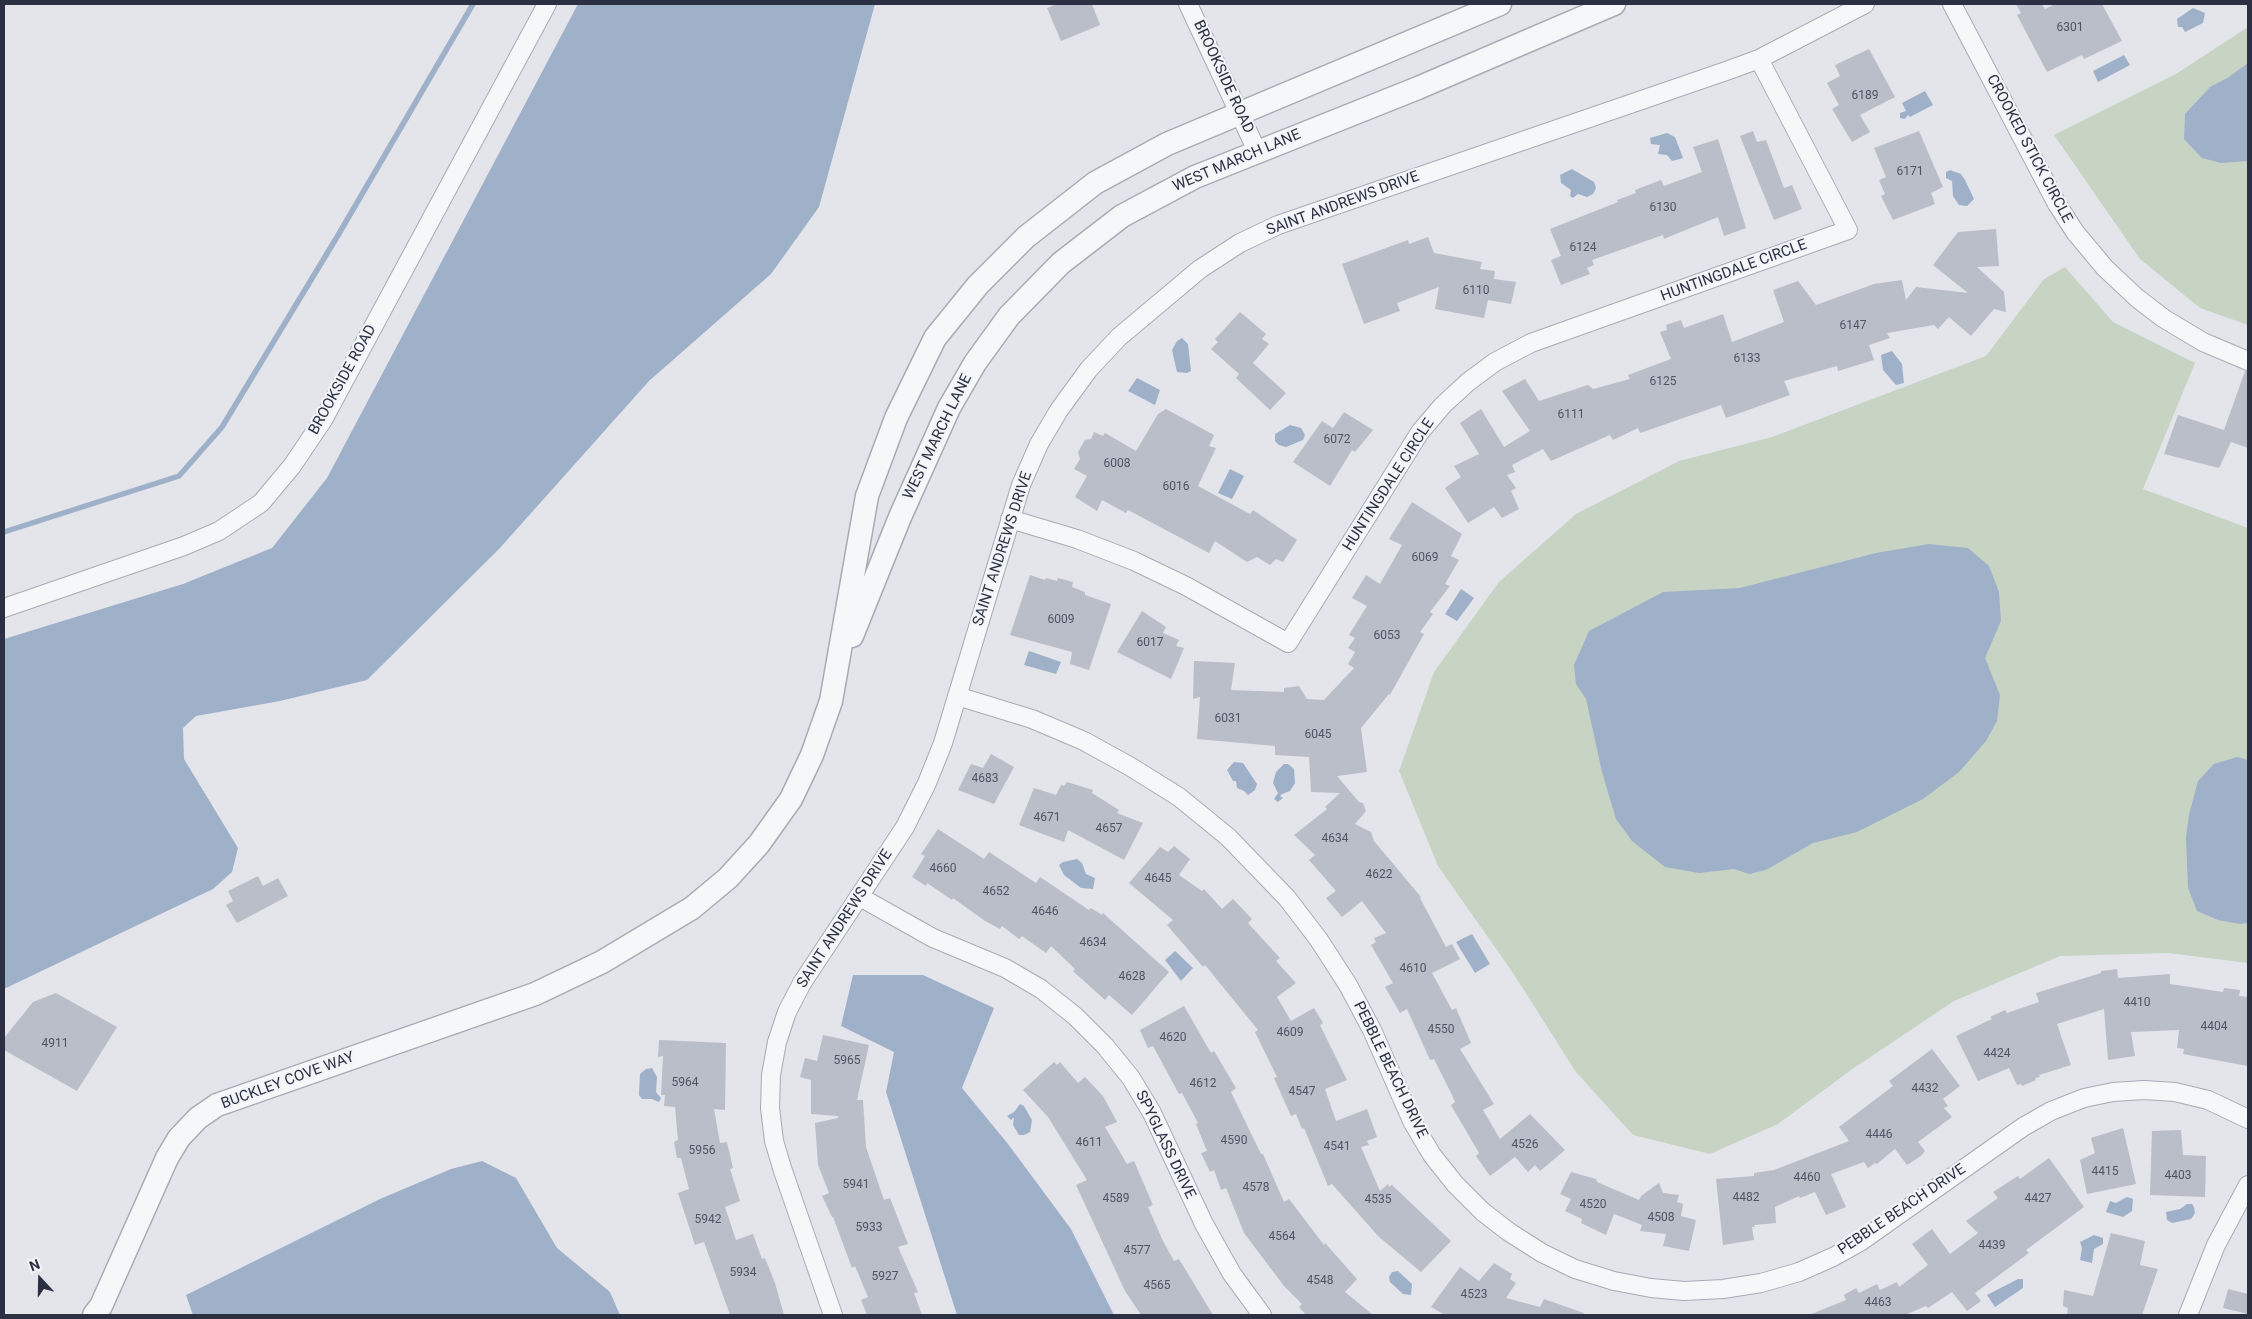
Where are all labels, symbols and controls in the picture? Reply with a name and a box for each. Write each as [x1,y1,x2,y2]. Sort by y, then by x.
street label: BROOKSIDE ROAD [1189,18,1257,136]
house number: 6301 [2057,21,2083,35]
street label: CROOKED STICK CIRCLE [1982,72,2076,226]
house number: 6189 [1852,89,1878,103]
street label: WEST MARCH LANE [1170,126,1304,196]
house number: 6171 [1897,165,1923,179]
street label: SAINT ANDREWS DRIVE [1264,168,1422,240]
house number: 6130 [1650,201,1676,215]
street label: HUNTINGDALE CIRCLE [1659,236,1809,306]
house number: 6124 [1570,241,1596,255]
house number: 6110 [1463,284,1489,298]
house number: 6147 [1840,319,1866,333]
street label: BROOKSIDE ROAD [305,322,381,438]
house number: 6133 [1734,352,1760,366]
street label: WEST MARCH LANE [900,371,976,503]
house number: 6125 [1650,375,1676,389]
house number: 6111 [1558,408,1584,422]
street label: HUNTINGDALE CIRCLE [1339,415,1439,555]
house number: 6072 [1324,433,1350,447]
house number: 6008 [1104,457,1130,471]
street label: SAINT ANDREWS DRIVE [970,470,1036,628]
house number: 6016 [1163,480,1189,494]
house number: 6069 [1412,551,1438,565]
house number: 6009 [1048,613,1074,627]
house number: 6053 [1374,629,1400,643]
house number: 6017 [1137,636,1163,650]
house number: 6031 [1215,712,1241,726]
house number: 6045 [1305,728,1331,742]
house number: 4683 [972,772,998,786]
house number: 4671 [1034,811,1060,825]
house number: 4657 [1096,822,1122,836]
house number: 4634 [1322,832,1348,846]
street label: SAINT ANDREWS DRIVE [794,846,896,992]
house number: 4660 [930,862,956,876]
house number: 4622 [1366,868,1392,882]
house number: 4645 [1145,872,1171,886]
house number: 4652 [983,885,1009,899]
house number: 4646 [1032,905,1058,919]
house number: 4634 [1080,936,1106,950]
house number: 4610 [1400,962,1426,976]
house number: 4628 [1119,970,1145,984]
house number: 4410 [2124,996,2150,1010]
street label: PEBBLE BEACH DRIVE [1349,999,1431,1141]
house number: 4404 [2201,1020,2227,1034]
house number: 4550 [1428,1023,1454,1037]
house number: 4609 [1277,1026,1303,1040]
house number: 4620 [1160,1031,1186,1045]
house number: 4911 [42,1037,68,1051]
house number: 4424 [1984,1047,2010,1061]
street label: BUCKLEY COVE WAY [219,1049,357,1113]
house number: 5965 [834,1054,860,1068]
house number: 5964 [672,1076,698,1090]
house number: 4612 [1190,1077,1216,1091]
house number: 4432 [1912,1082,1938,1096]
house number: 4547 [1289,1085,1315,1099]
street label: SPYGLASS DRIVE [1131,1088,1199,1202]
house number: 4446 [1866,1128,1892,1142]
house number: 4590 [1221,1134,1247,1148]
house number: 4611 [1076,1136,1102,1150]
house number: 4526 [1512,1138,1538,1152]
house number: 4541 [1324,1140,1350,1154]
house number: 5956 [689,1144,715,1158]
street label: PEBBLE BEACH DRIVE [1835,1161,1969,1259]
house number: 4415 [2092,1165,2118,1179]
house number: 4403 [2165,1169,2191,1183]
house number: 4460 [1794,1171,1820,1185]
house number: 5941 [843,1178,869,1192]
house number: 4578 [1243,1181,1269,1195]
house number: 4482 [1733,1191,1759,1205]
house number: 4589 [1103,1192,1129,1206]
house number: 4427 [2025,1192,2051,1206]
house number: 4535 [1365,1193,1391,1207]
house number: 4520 [1580,1198,1606,1212]
house number: 4508 [1648,1211,1674,1225]
house number: 5942 [695,1213,721,1227]
house number: 5933 [856,1221,882,1235]
house number: 4564 [1269,1230,1295,1244]
house number: 4439 [1979,1239,2005,1253]
house number: 4577 [1124,1244,1150,1258]
north arrow [15,1254,65,1304]
text: N [27,1256,42,1274]
house number: 5934 [730,1266,756,1280]
house number: 5927 [872,1270,898,1284]
house number: 4548 [1307,1274,1333,1288]
house number: 4565 [1144,1279,1170,1293]
house number: 4523 [1461,1288,1487,1302]
house number: 4463 [1865,1296,1891,1310]

